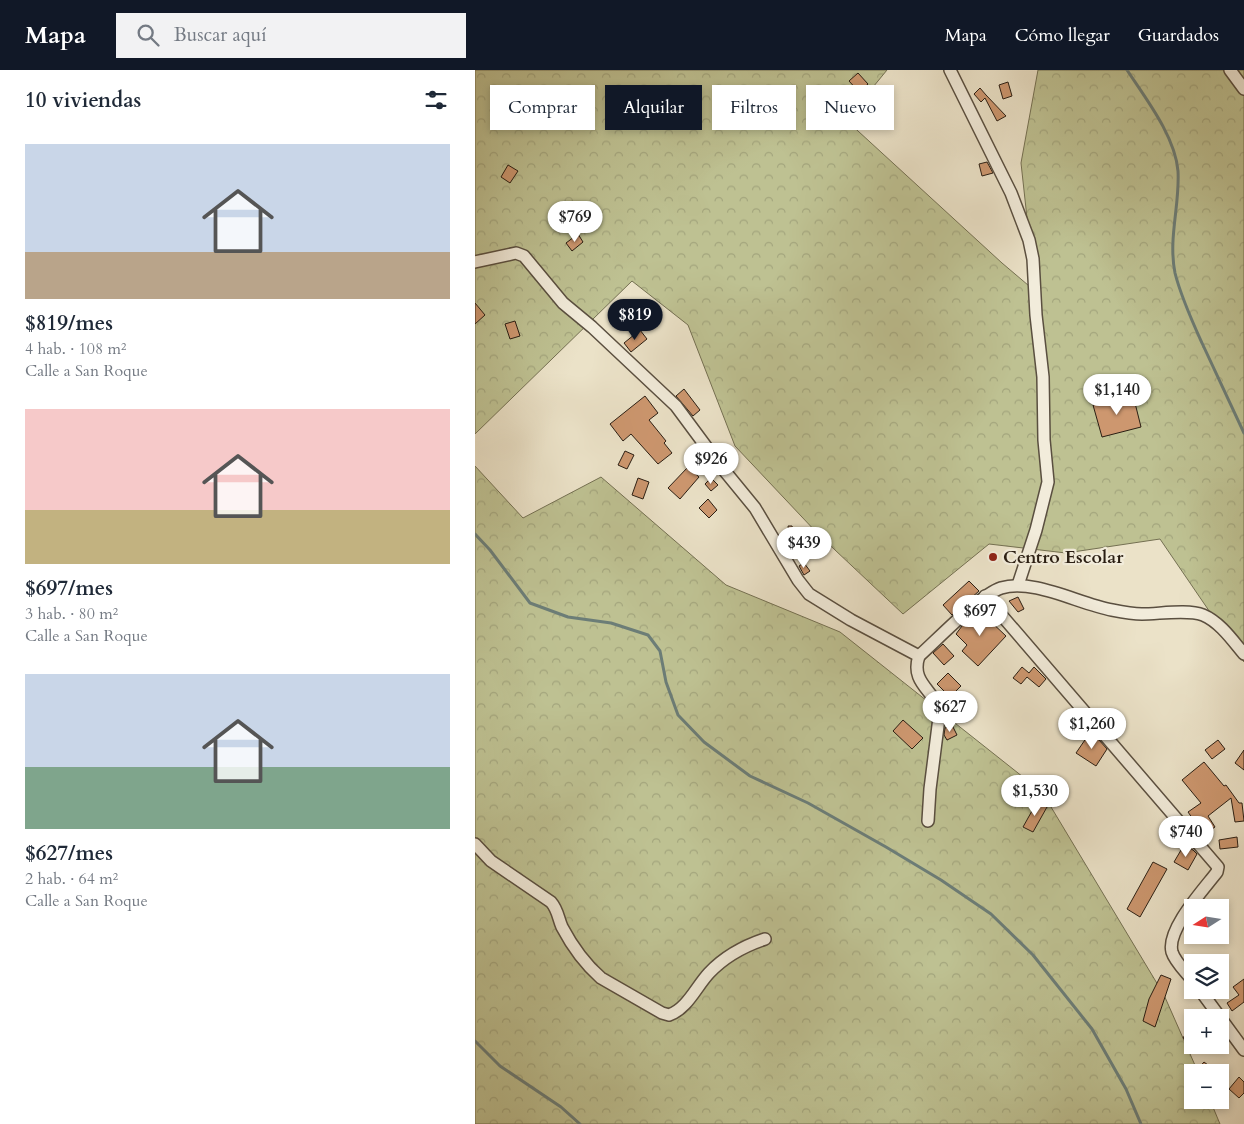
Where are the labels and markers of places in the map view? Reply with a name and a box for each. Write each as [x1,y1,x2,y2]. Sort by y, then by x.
pin: $769 [545,200,605,243]
pin: $819 [605,298,665,341]
pin: $1,140 [1076,374,1158,416]
pin: $926 [681,442,741,485]
pin: $439 [774,526,834,569]
place label: Centro Escolar [1003,545,1124,570]
marker: Centro Escolar [987,551,999,563]
pin: $697 [950,594,1010,637]
pin: $627 [920,690,980,733]
pin: $1,260 [1051,708,1133,750]
pin: $1,530 [994,774,1076,817]
pin: $740 [1156,816,1216,858]

